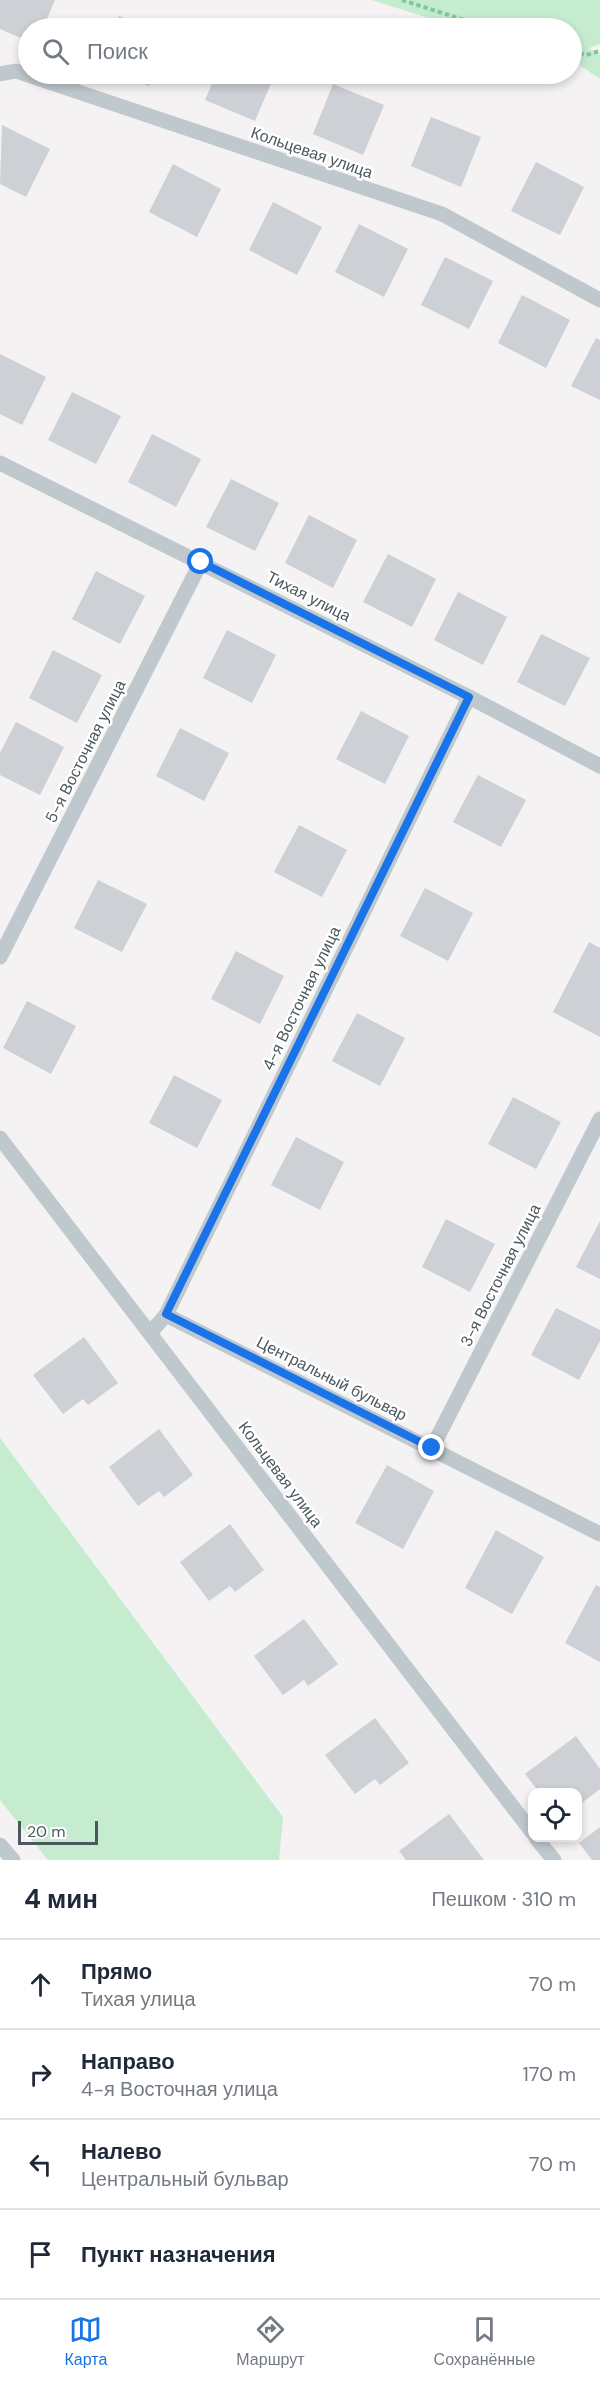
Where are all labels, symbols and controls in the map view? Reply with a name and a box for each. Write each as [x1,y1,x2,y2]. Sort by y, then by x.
search box [18,18,582,84]
icon: search [39,35,72,68]
text: Поиск [87,37,148,66]
street label: Кольцевая улица [248,122,376,183]
route start [187,548,213,574]
street label: Тихая улица [263,566,354,627]
street label: 5-я Восточная улица [40,676,131,826]
street label: 4-я Восточная улица [257,923,345,1074]
street label: 3-я Восточная улица [455,1200,546,1350]
street label: Центральный бульвар [253,1331,411,1426]
street label: Кольцевая улица [234,1417,327,1532]
route end [418,1434,444,1460]
map controls [528,1788,582,1842]
button: locate [528,1788,582,1842]
scale bar [18,1818,98,1846]
text: 20 m [27,1821,66,1842]
text: 4 мин [24,1882,98,1916]
text: Пешком · 310 m [431,1886,576,1912]
text: Прямо [81,1957,152,1986]
icon: ahead [24,1968,57,2001]
text: 70 m [529,1971,576,1997]
text: Тихая улица [81,1986,196,2012]
text: Направо [81,2047,175,2076]
icon: right [24,2058,57,2091]
text: 170 m [523,2061,576,2087]
text: 4-я Восточная улица [81,2076,278,2102]
text: Налево [81,2137,162,2166]
icon: left [24,2148,57,2181]
text: 70 m [529,2151,576,2177]
text: Центральный бульвар [81,2166,289,2192]
icon: arrive [24,2238,57,2271]
text: Пункт назначения [81,2240,276,2269]
tab: Карта [65,2313,107,2370]
tab: Маршрут [236,2313,305,2370]
tab: Сохранённые [434,2313,535,2370]

